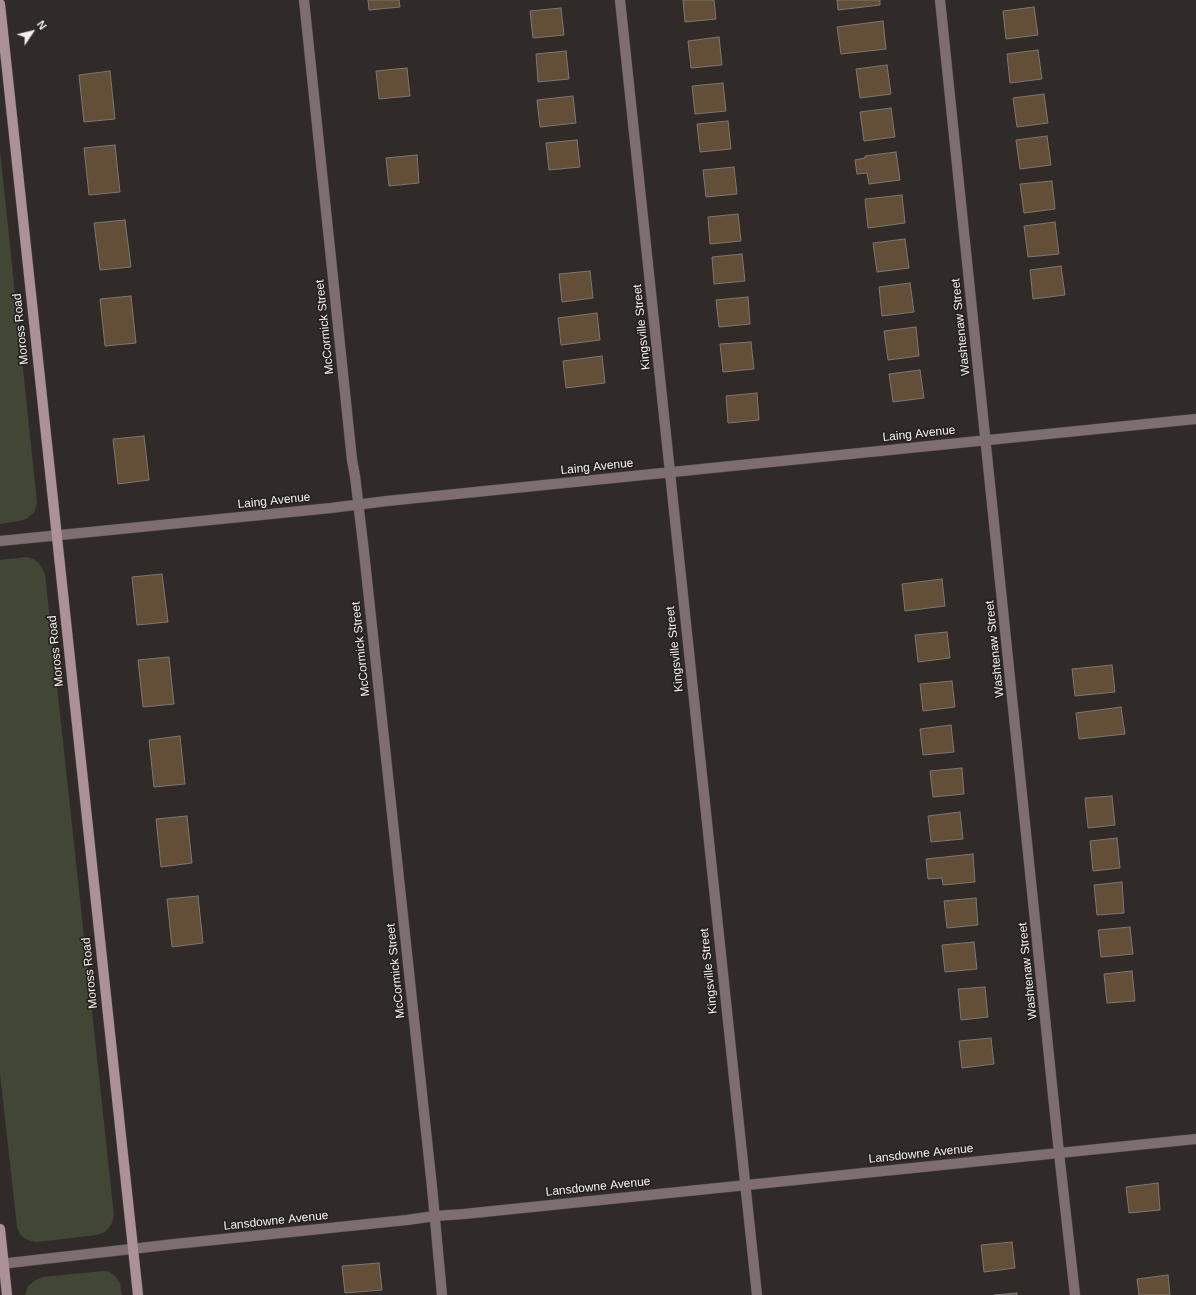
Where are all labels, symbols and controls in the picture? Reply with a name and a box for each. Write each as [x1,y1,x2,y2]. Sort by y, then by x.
north arrow [12,12,52,52]
text: N [35,18,49,32]
street label: Washtenaw Street [949,278,973,376]
street label: McCormick Street [313,279,337,375]
street label: Kingsville Street [630,283,654,371]
street label: Moross Road [10,293,32,365]
street label: Laing Avenue [882,423,956,445]
street label: Laing Avenue [560,456,634,478]
street label: Laing Avenue [237,490,311,512]
street label: Washtenaw Street [983,600,1007,698]
street label: McCormick Street [349,601,373,697]
street label: Kingsville Street [663,605,687,693]
street label: Moross Road [45,615,67,687]
street label: Washtenaw Street [1016,922,1040,1020]
street label: McCormick Street [384,923,408,1019]
street label: Kingsville Street [697,927,721,1015]
street label: Moross Road [79,937,101,1009]
street label: Lansdowne Avenue [868,1141,974,1167]
street label: Lansdowne Avenue [545,1174,651,1200]
street label: Lansdowne Avenue [223,1208,329,1234]

